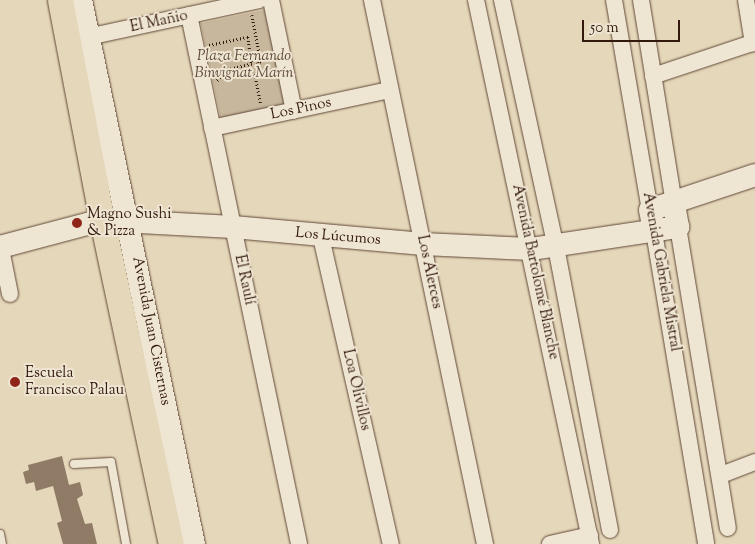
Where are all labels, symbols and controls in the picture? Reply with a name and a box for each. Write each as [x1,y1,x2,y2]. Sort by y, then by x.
street label: El Mañio [129,7,189,37]
scale bar [585,10,682,42]
text: 50 m [590,18,619,39]
park label: Plaza Fernando Binvignat Marín [195,47,293,82]
street label: Los Pinos [269,94,333,124]
street label: Avenida Bartolomé Blanche [508,183,562,361]
street label: Avenida Gabriela Mistral [638,191,684,353]
place label: Magno Sushi & Pizza [87,205,171,240]
marker: Magno Sushi & Pizza [71,217,83,229]
street label: Los Lúcumos [294,224,382,250]
street label: Los Alerces [412,234,446,310]
street label: El Raulí [230,253,258,307]
street label: Avenida Juan Cisternas [128,255,174,407]
street label: Loa Olivillos [338,348,374,432]
place label: Escuela Francisco Palau [25,364,124,399]
marker: Escuela Francisco Palau [9,376,21,388]

